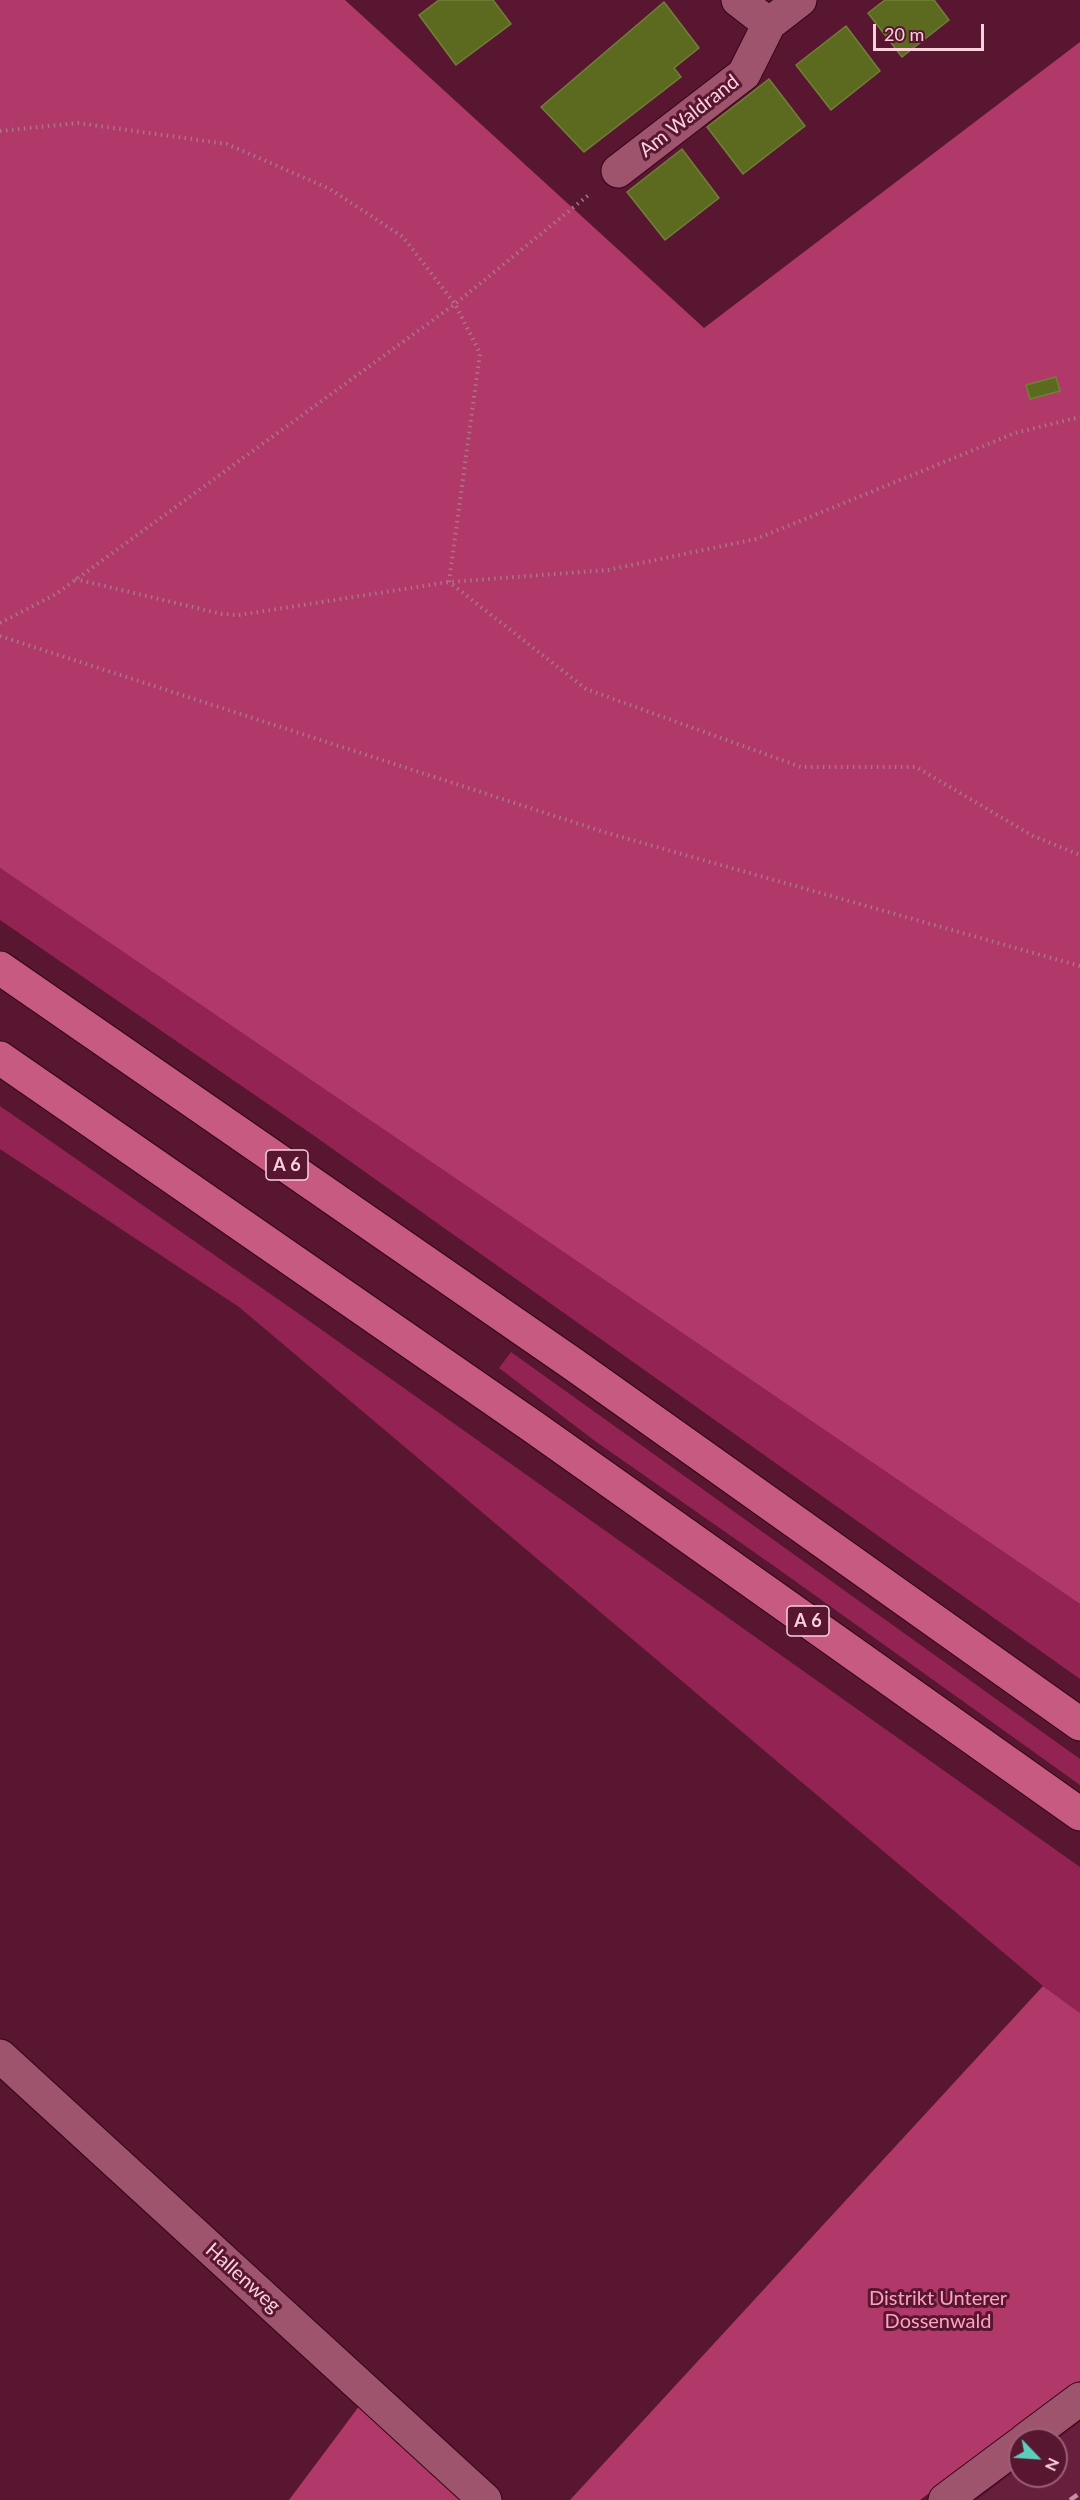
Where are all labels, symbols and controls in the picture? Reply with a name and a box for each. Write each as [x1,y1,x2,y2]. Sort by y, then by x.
scale bar [876,12,987,50]
text: 20 m [884,23,924,45]
street label: Am Waldrand [634,70,744,162]
road number: A 6 [266,1150,308,1180]
road number: A 6 [787,1606,829,1636]
street label: Hallenweg [201,2238,285,2318]
park label: Distrikt Unterer Dossenwald [869,2287,1007,2334]
north arrow [1008,2428,1068,2488]
text: N [1042,2455,1064,2475]

